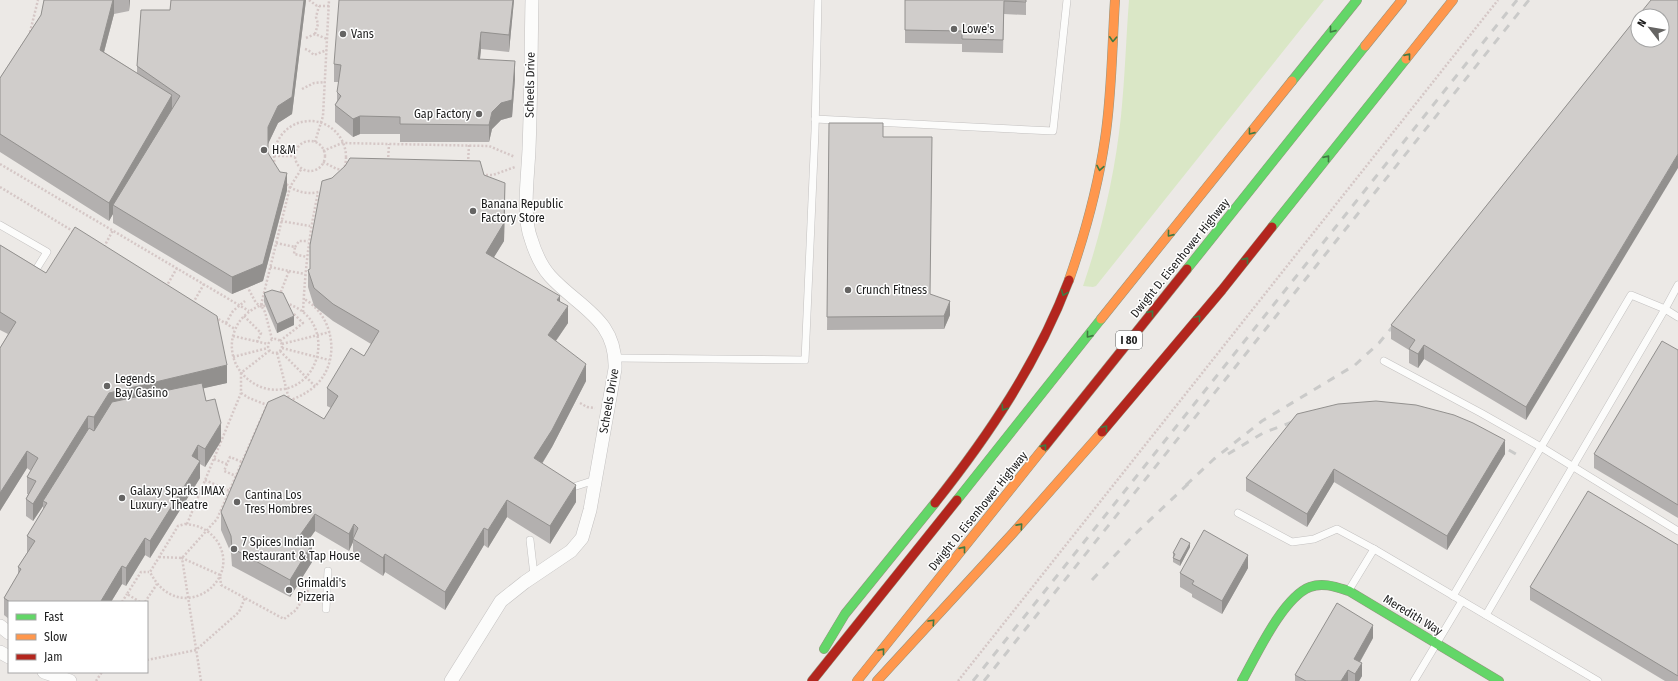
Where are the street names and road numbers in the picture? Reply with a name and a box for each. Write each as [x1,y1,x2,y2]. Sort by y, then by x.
street label: Scheels Drive [522,52,538,118]
street label: Dwight D. Eisenhower Highway [1128,195,1233,320]
road number: I 80 [1116,331,1142,349]
street label: Scheels Drive [596,367,622,435]
street label: Dwight D. Eisenhower Highway [926,448,1031,573]
street label: Meredith Way [1381,592,1446,638]

